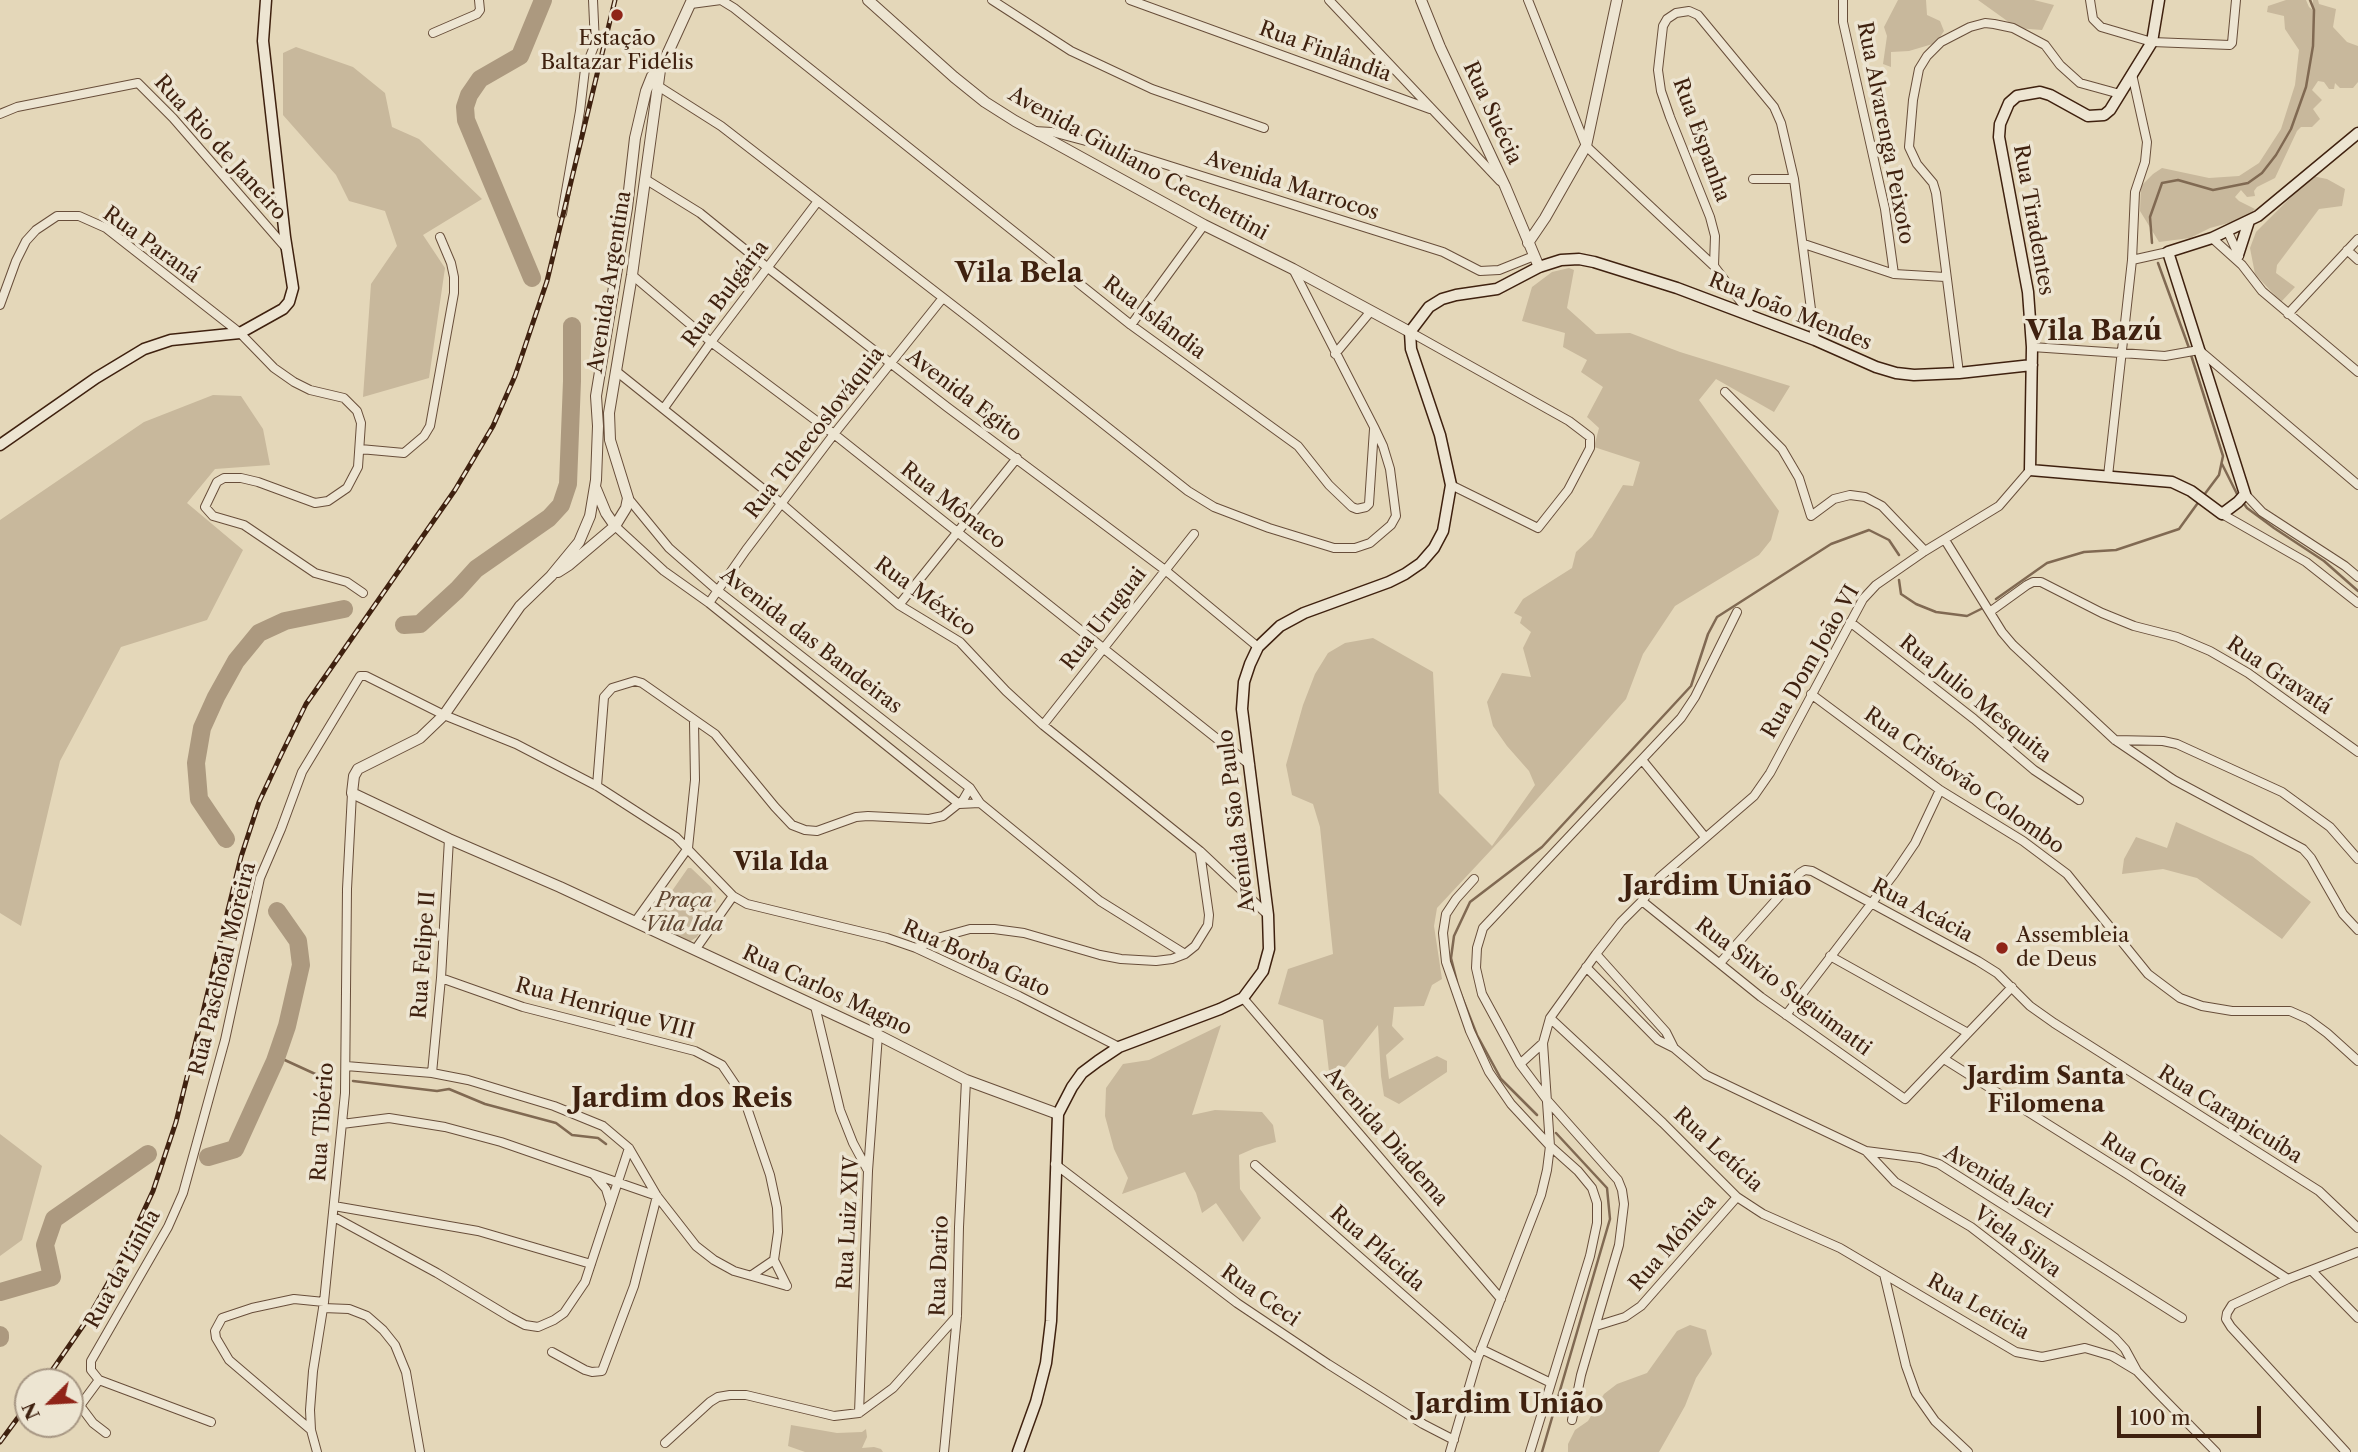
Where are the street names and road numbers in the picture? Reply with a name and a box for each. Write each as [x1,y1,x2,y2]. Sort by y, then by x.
street label: Rua Finlândia [1255,16,1395,88]
street label: Rua Alvarenga Peixoto [1851,20,1919,246]
street label: Rua Suécia [1457,57,1527,169]
street label: Rua Rio de Janeiro [148,70,292,226]
street label: Rua Espanha [1667,75,1735,205]
street label: Avenida Giuliano Cecchettini [1004,82,1272,246]
street label: Rua Tiradentes [2007,143,2059,297]
street label: Avenida Marrocos [1202,146,1382,226]
street label: Avenida Argentina [583,189,637,375]
street label: Rua Paraná [98,201,204,289]
street label: Rua Bulgária [678,236,774,352]
street label: Rua João Mendes [1705,268,1875,356]
street label: Rua Islândia [1097,271,1211,365]
street label: Rua Tchecoslováquia [740,342,890,524]
street label: Avenida Egito [901,344,1027,448]
street label: Rua Mônaco [895,457,1011,555]
street label: Rua México [869,552,981,642]
street label: Avenida das Bandeiras [715,562,907,720]
street label: Rua Uruguai [1056,562,1152,676]
street label: Rua Dom João VI [1757,581,1865,743]
street label: Rua Julio Mesquita [1894,630,2056,768]
street label: Rua Gravatá [2222,632,2336,720]
street label: Rua Cristóvão Colombo [1859,702,2069,860]
street label: Avenida São Paulo [1213,728,1261,914]
street label: Rua Paschoal Moreira [184,860,262,1078]
street label: Rua Acácia [1867,874,1977,948]
street label: Rua Felipe II [407,890,441,1020]
street label: Rua Silvio Suguimatti [1690,913,1876,1061]
street label: Rua Borba Gato [898,915,1054,1003]
street label: Rua Carlos Magno [738,941,916,1041]
street label: Rua Henrique VIII [513,973,697,1045]
street label: Rua Carapicuíba [2153,1060,2307,1170]
street label: Rua Tibério [306,1062,340,1182]
street label: Avenida Diadema [1319,1063,1453,1211]
street label: Rua Letícia [1668,1102,1768,1198]
street label: Rua Cotia [2096,1127,2192,1203]
street label: Avenida Jaci [1939,1140,2057,1224]
street label: Rua Luiz XIV [833,1155,865,1291]
street label: Rua Mônica [1624,1189,1722,1297]
street label: Rua Plácida [1324,1201,1430,1297]
street label: Viela Silva [1968,1201,2066,1283]
street label: Rua da Linha [80,1205,166,1333]
street label: Rua Dario [926,1215,954,1317]
street label: Rua Ceci [1216,1260,1304,1332]
street label: Rua Leticia [1923,1269,2033,1345]

